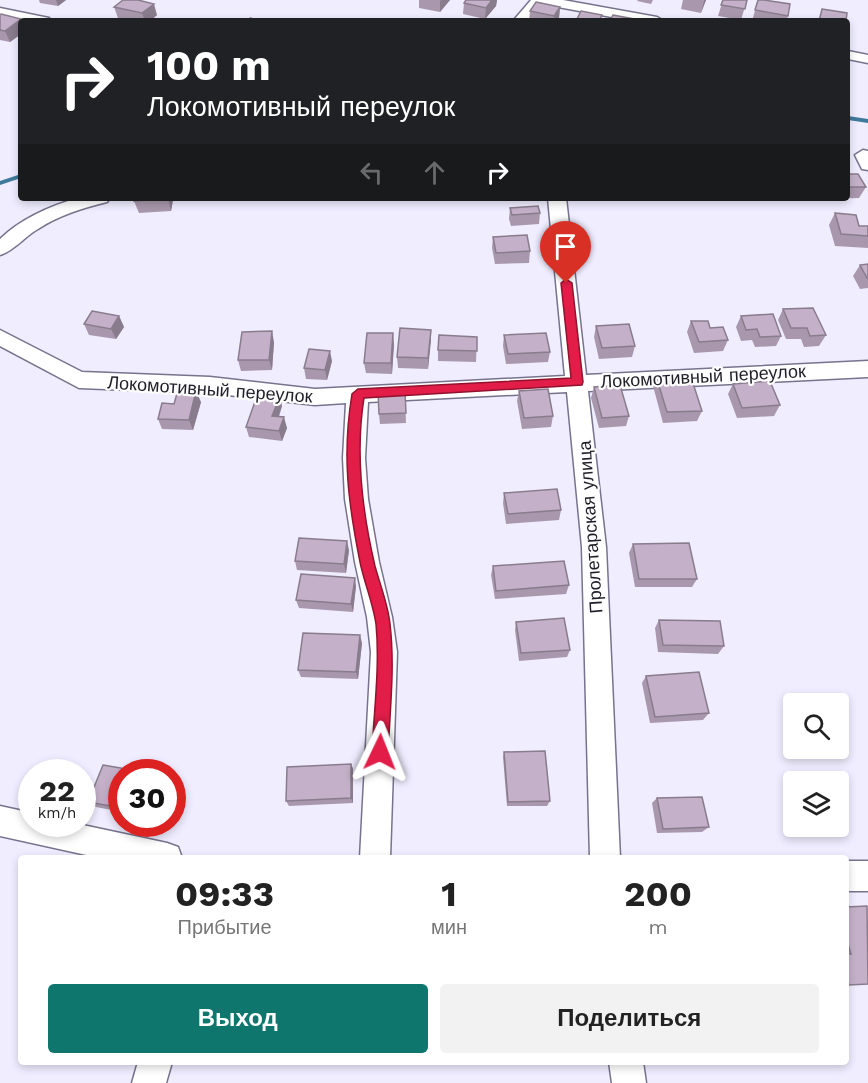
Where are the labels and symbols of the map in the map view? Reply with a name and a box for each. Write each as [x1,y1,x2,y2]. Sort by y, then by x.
pin [540,221,591,283]
street label: Локомотивный переулок [600,360,806,392]
street label: Локомотивный переулок [107,371,313,407]
street label: Пролетарская улица [573,439,607,614]
position arrow [348,720,412,784]
speed limit sign: 30 [108,759,186,837]

